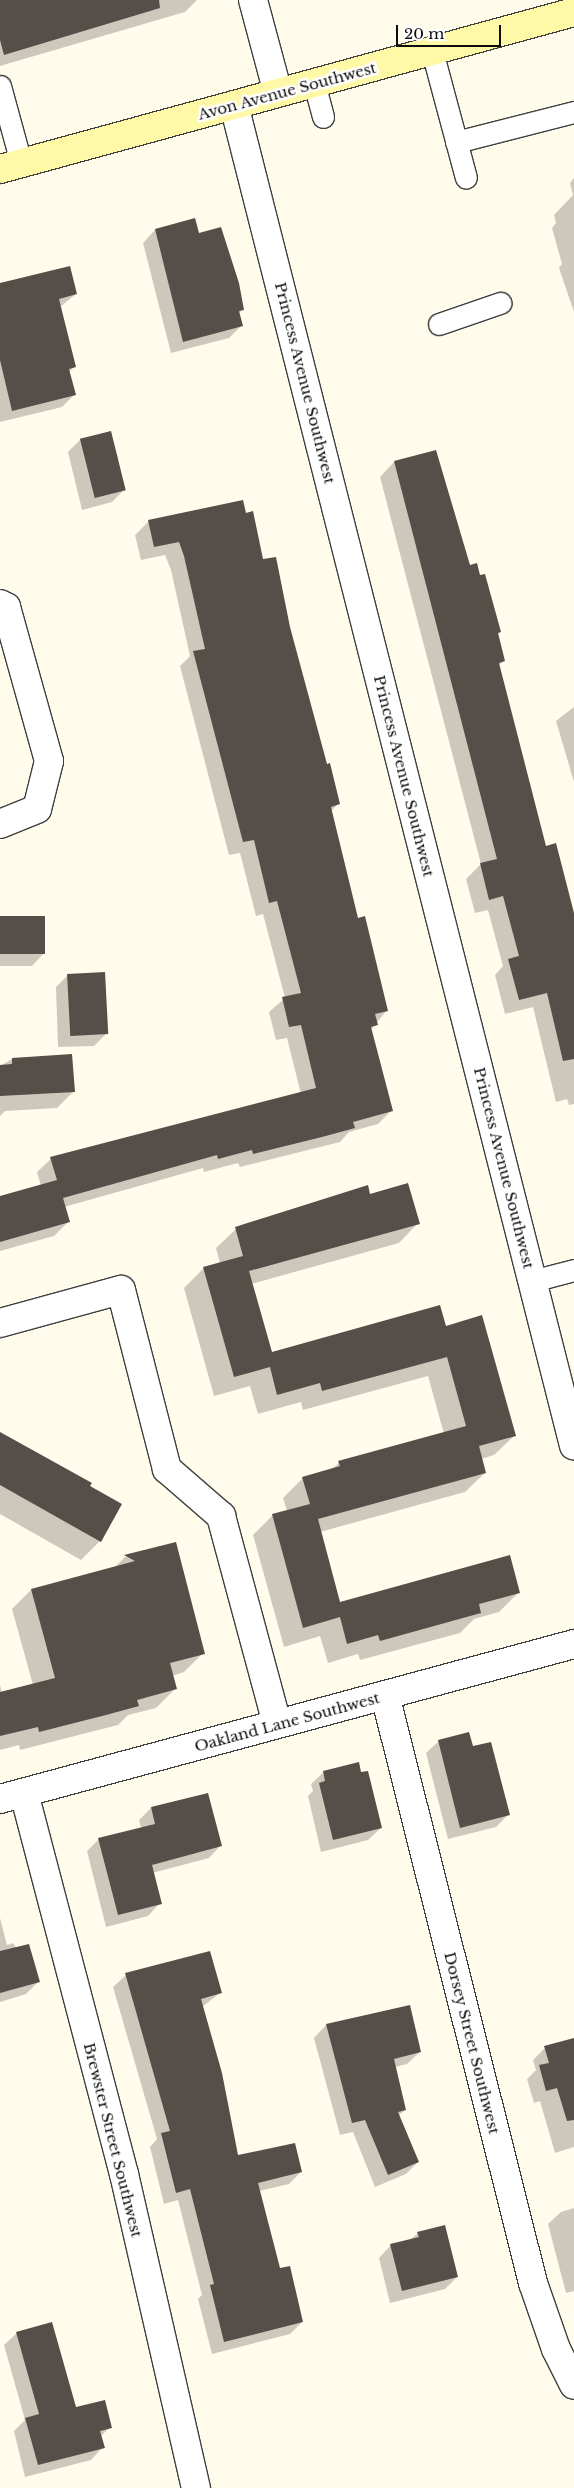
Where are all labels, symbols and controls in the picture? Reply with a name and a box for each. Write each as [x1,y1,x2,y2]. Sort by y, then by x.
scale bar [399,15,504,47]
text: 20 m [404,24,444,43]
street label: Avon Avenue Southwest [196,58,378,124]
street label: Princess Avenue Southwest [271,280,339,486]
street label: Princess Avenue Southwest [370,673,438,879]
street label: Princess Avenue Southwest [470,1065,538,1271]
street label: Oakland Lane Southwest [192,1689,382,1755]
street label: Dorsey Street Southwest [441,1950,503,2136]
street label: Brewster Street Southwest [80,2041,146,2239]

